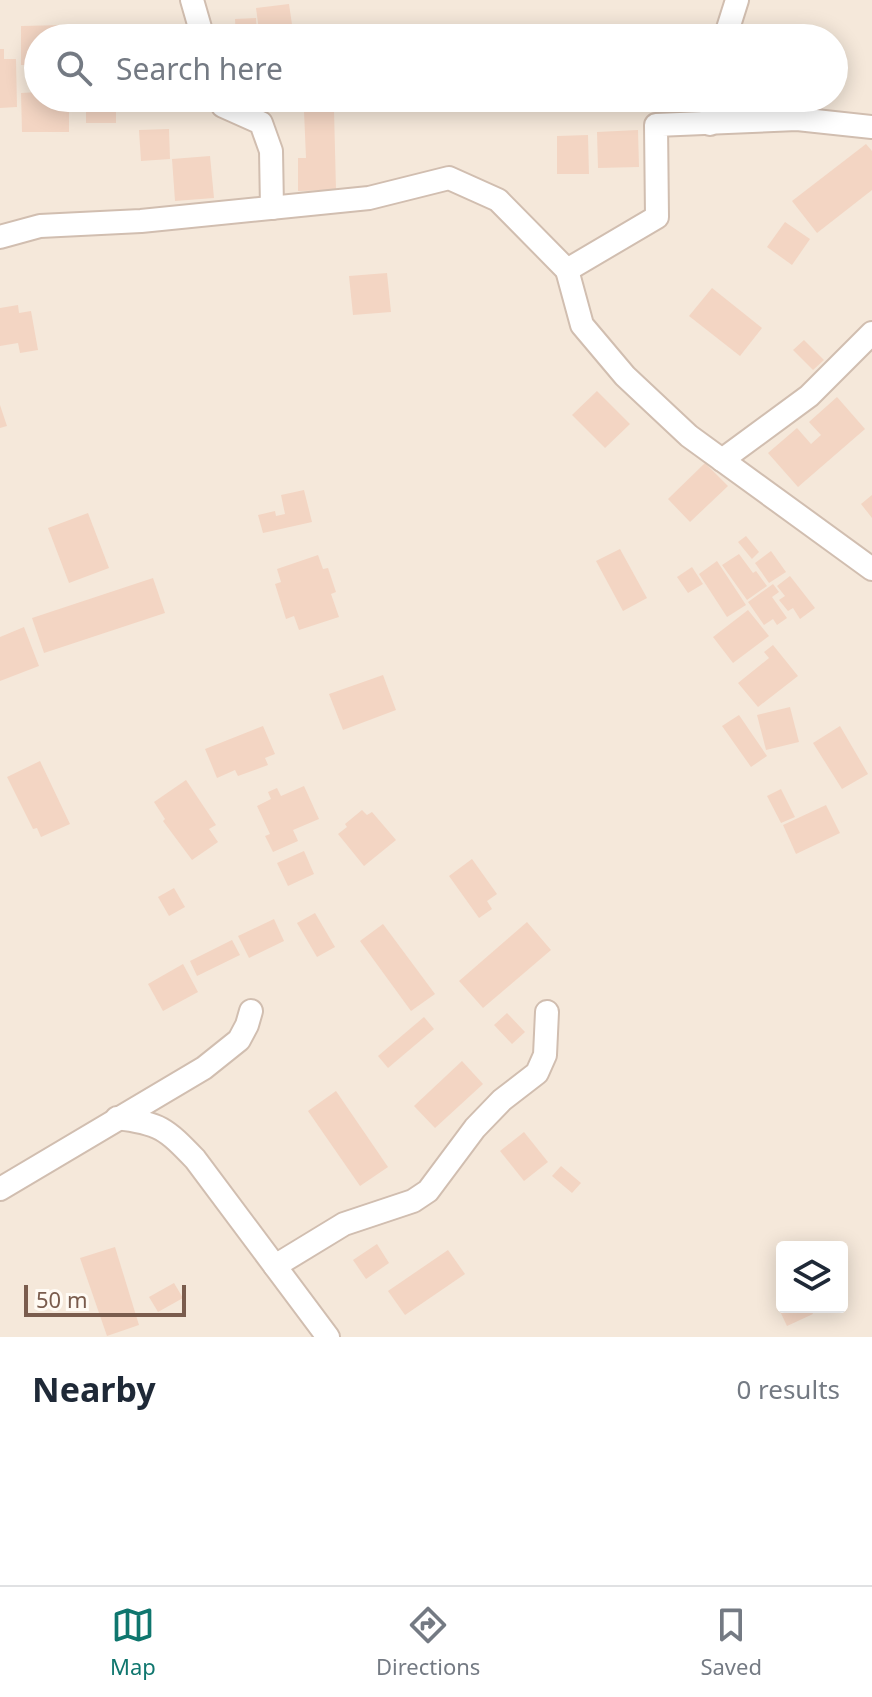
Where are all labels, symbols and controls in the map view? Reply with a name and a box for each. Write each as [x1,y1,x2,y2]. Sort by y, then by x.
search box [24,24,848,112]
icon: search [52,46,96,90]
text: Search here [116,48,283,89]
map controls [776,1241,848,1313]
button: layers [776,1241,848,1313]
scale bar [24,1281,186,1317]
text: 50 m [36,1284,87,1314]
text: Nearby [32,1366,156,1412]
text: 0 results [736,1371,840,1407]
tab: Map [110,1603,156,1681]
tab: Directions [376,1603,480,1681]
tab: Saved [700,1603,762,1681]

